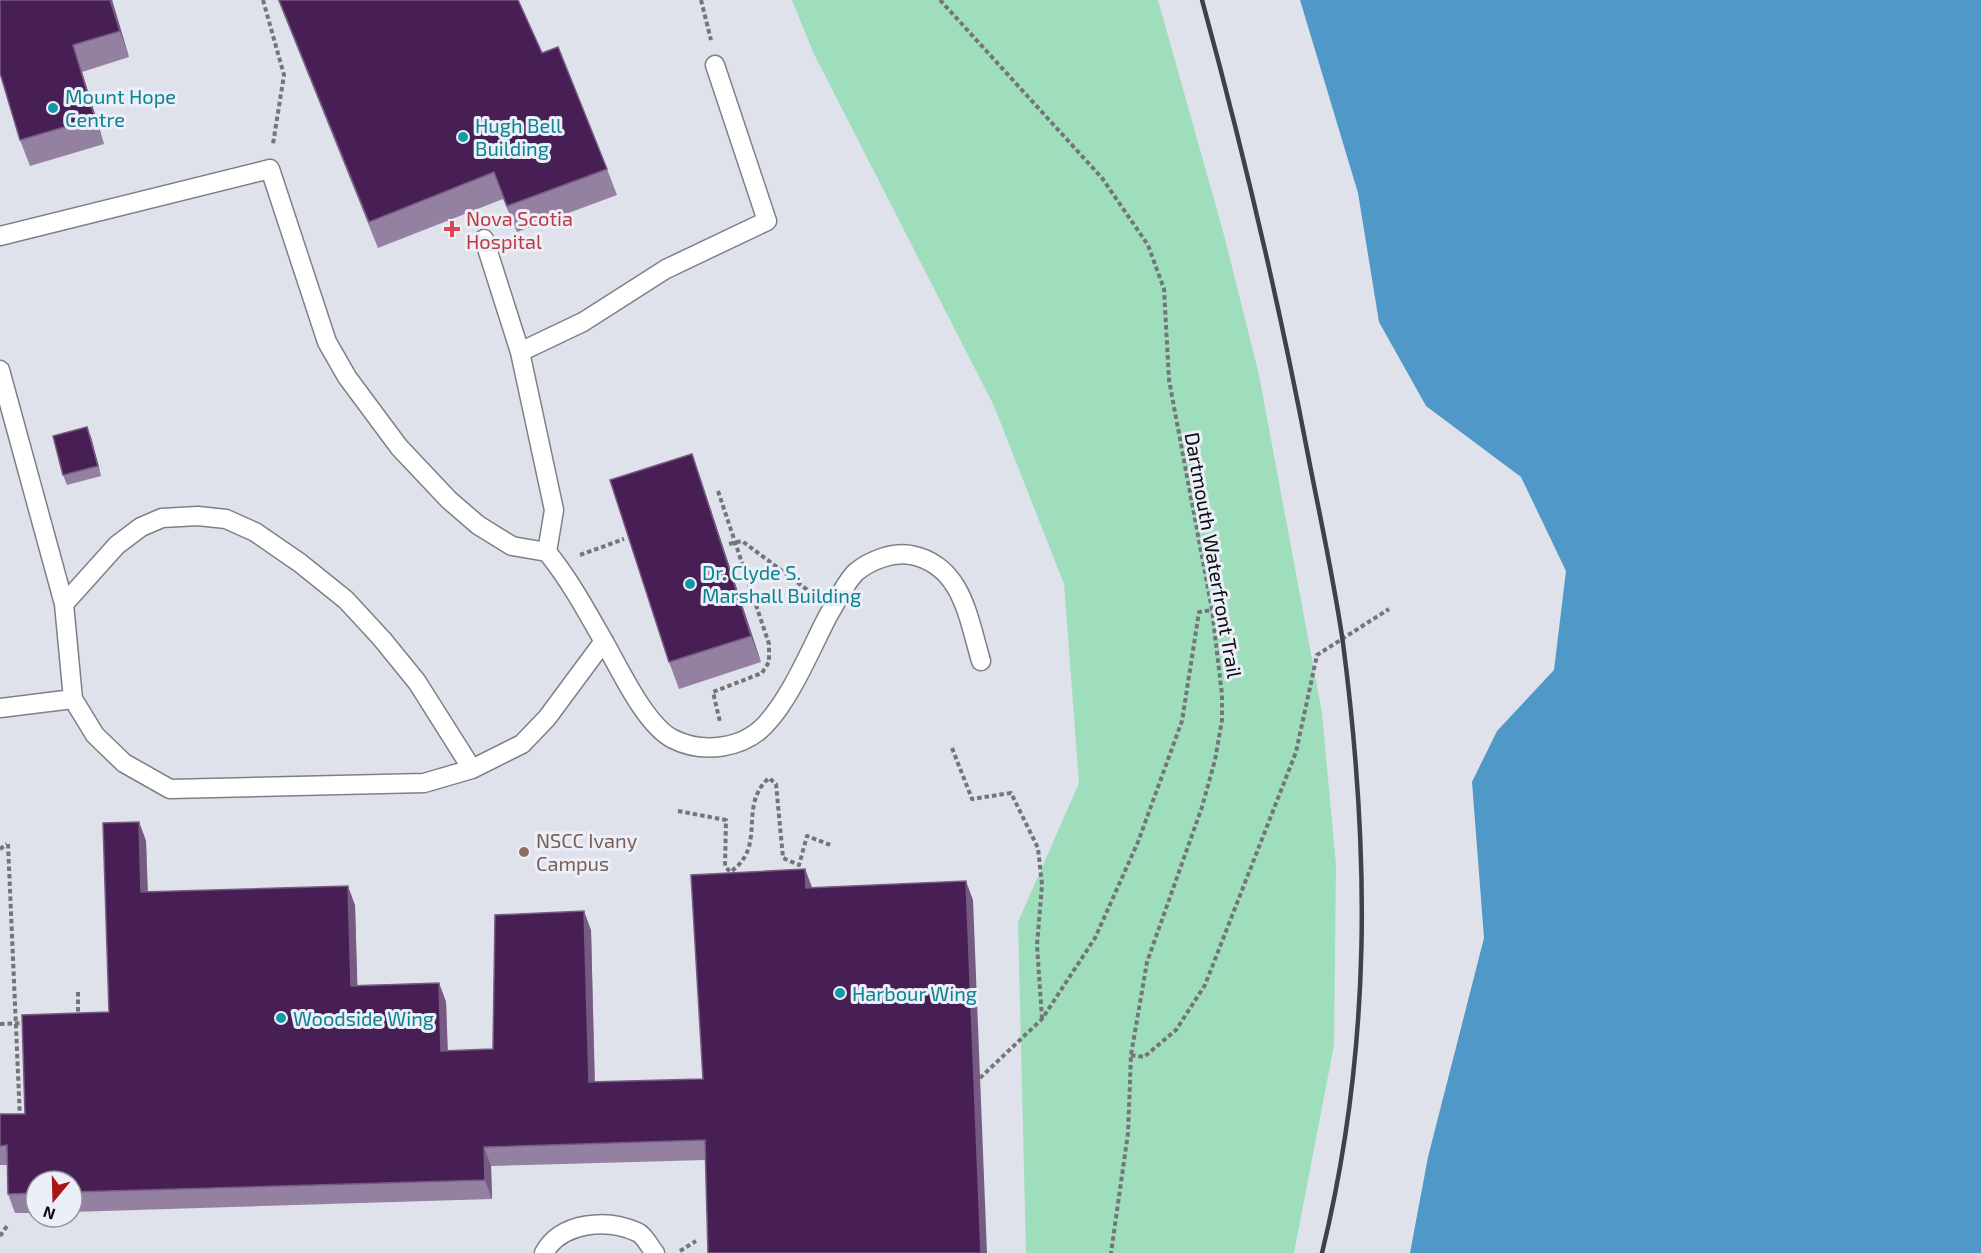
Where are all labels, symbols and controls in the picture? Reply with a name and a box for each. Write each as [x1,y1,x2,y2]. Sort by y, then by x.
place label: Mount Hope Centre [65,84,176,131]
marker: Mount Hope Centre [46,101,60,115]
place label: Hugh Bell Building [475,113,562,160]
marker: Hugh Bell Building [456,130,470,144]
place label: Nova Scotia Hospital [466,206,573,253]
marker: Nova Scotia Hospital [443,220,461,238]
street label: Dartmouth Waterfront Trail [1181,430,1247,680]
place label: Dr. Clyde S. Marshall Building [702,560,861,607]
marker: Dr. Clyde S. Marshall Building [683,577,697,591]
place label: NSCC Ivany Campus [536,828,638,875]
marker: NSCC Ivany Campus [517,845,531,859]
place label: Harbour Wing [852,981,977,1005]
marker: Harbour Wing [833,986,847,1000]
place label: Woodside Wing [293,1006,434,1030]
marker: Woodside Wing [274,1011,288,1025]
north arrow [24,1169,84,1229]
text: N [40,1203,58,1225]

